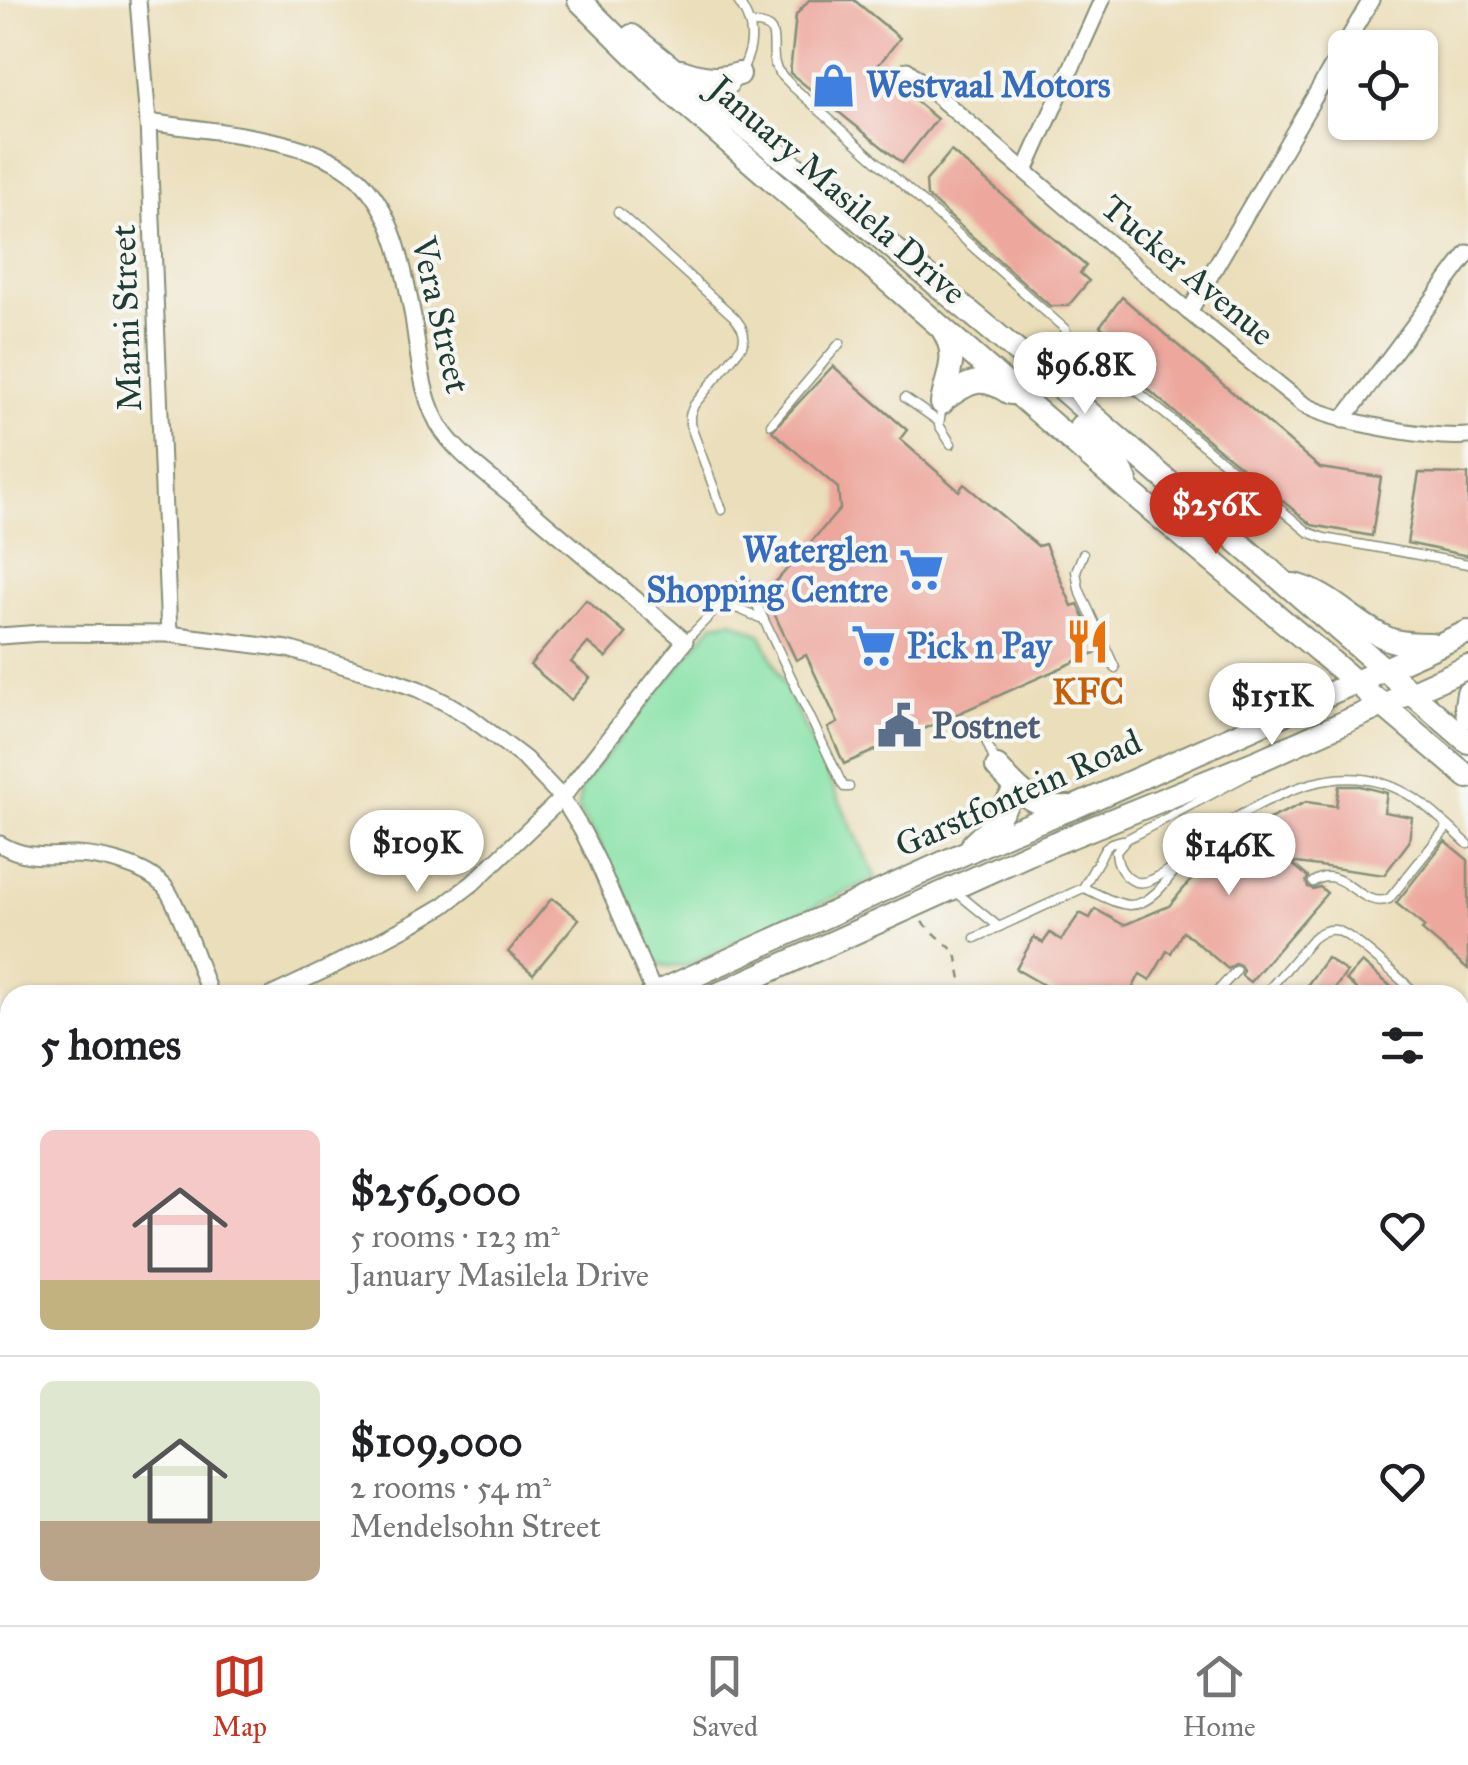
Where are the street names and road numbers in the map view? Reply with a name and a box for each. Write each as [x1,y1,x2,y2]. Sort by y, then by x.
street label: January Masilela Drive [697,64,975,314]
street label: Tucker Avenue [1092,185,1283,355]
street label: Marni Street [102,224,151,412]
street label: Vera Street [401,232,479,397]
street label: Garstfontein Road [889,720,1148,867]

